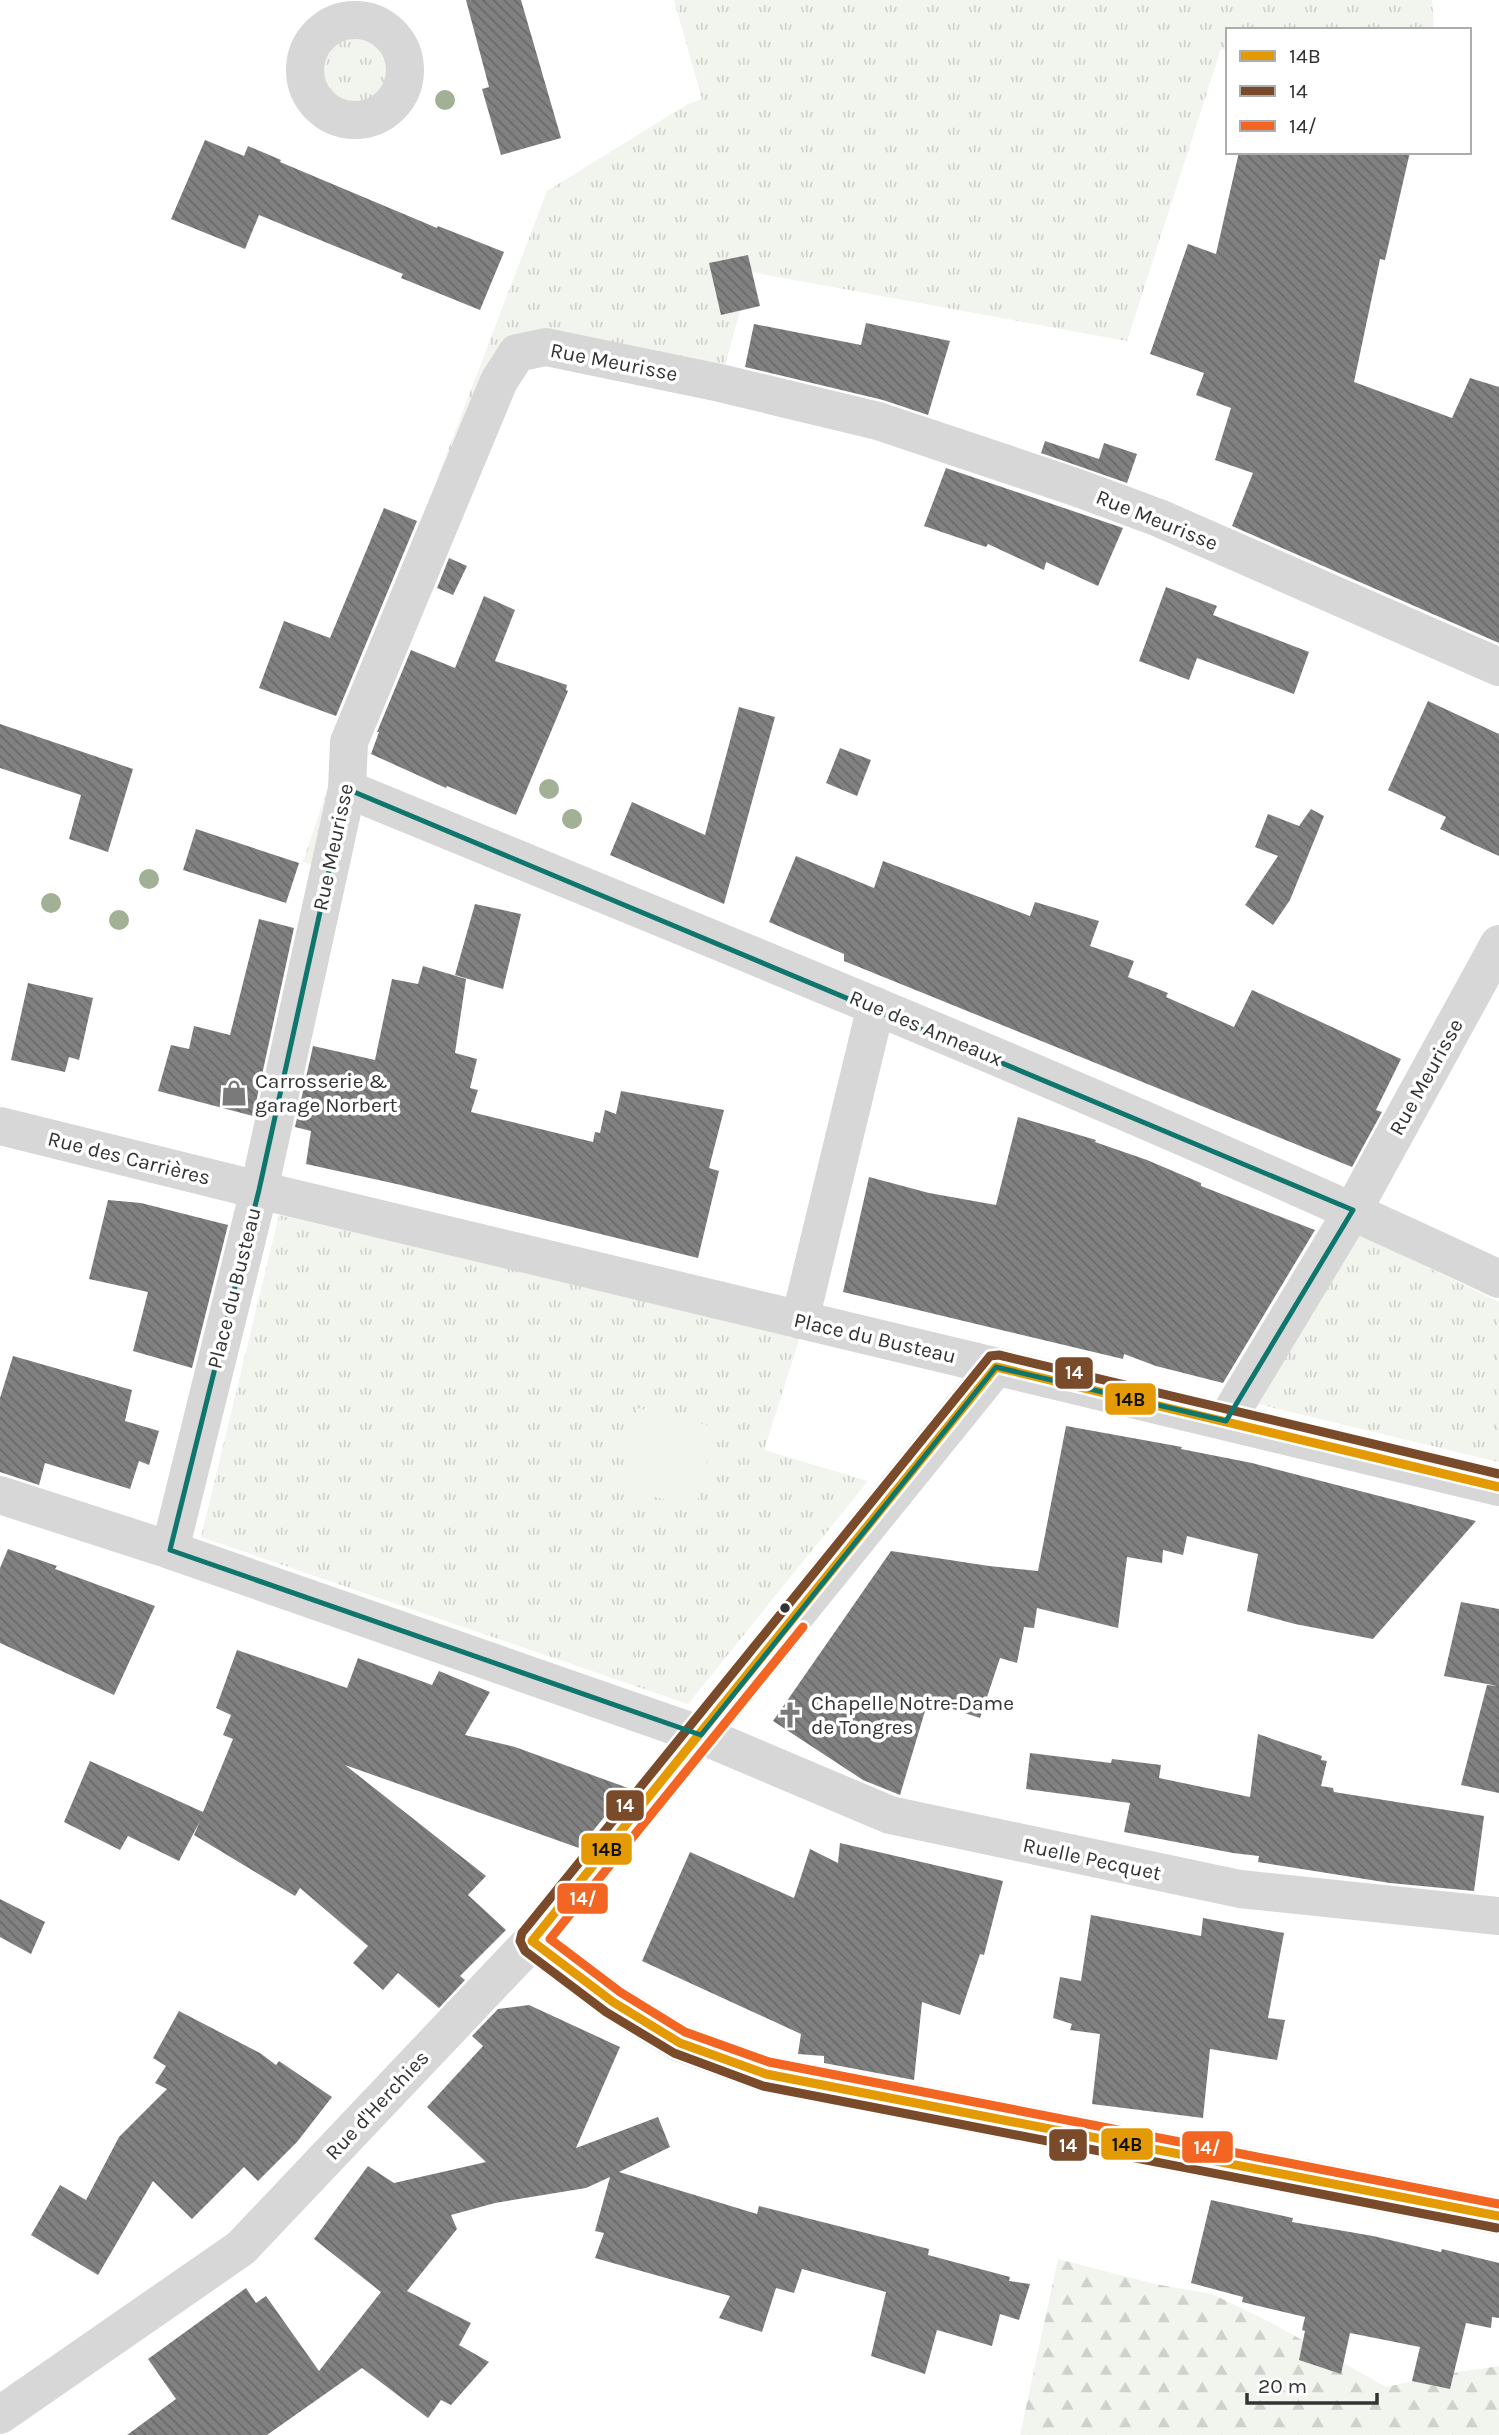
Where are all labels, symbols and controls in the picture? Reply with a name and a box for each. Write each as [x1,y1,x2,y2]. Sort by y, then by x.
legend [1226,28,1471,154]
text: 14B [1289,44,1321,68]
text: 14 [1289,79,1308,103]
text: 14/ [1289,114,1317,138]
street label: Rue Meurisse [548,338,680,386]
street label: Rue Meurisse [1093,485,1221,555]
street label: Rue Meurisse [308,781,358,913]
street label: Rue des Anneaux [846,985,1006,1071]
street label: Rue Meurisse [1384,1015,1468,1139]
place label: Carrosserie & garage Norbert [255,1069,397,1117]
shop icon: Carrosserie & garage Norbert [219,1078,249,1108]
street label: Rue des Carrières [45,1126,213,1190]
street label: Place du Busteau [202,1205,266,1371]
street label: Place du Busteau [792,1308,958,1368]
line badge: 14 [1054,1356,1094,1390]
text: 14 [1065,1362,1084,1384]
line badge: 14B [1104,1382,1157,1416]
text: 14B [1115,1389,1145,1411]
unlabelled marker [778,1601,792,1615]
place label: Chapelle Notre-Dame de Tongres [811,1691,1014,1739]
church icon: Chapelle Notre-Dame de Tongres [775,1700,805,1730]
line badge: 14 [605,1789,645,1822]
text: 14 [616,1795,635,1817]
line badge: 14B [580,1832,633,1866]
street label: Ruelle Pecquet [1021,1833,1163,1885]
text: 14B [592,1839,622,1861]
line badge: 14/ [556,1882,609,1915]
text: 14/ [569,1888,597,1910]
street label: Rue d'Herchies [320,2045,434,2165]
line badge: 14B [1100,2127,1154,2161]
line badge: 14 [1048,2128,1088,2162]
line badge: 14/ [1181,2130,1234,2164]
text: 14B [1112,2134,1142,2156]
text: 14 [1059,2135,1078,2157]
text: 14/ [1193,2137,1221,2159]
scale bar [1247,2362,1376,2406]
text: 20 m [1258,2374,1307,2398]

